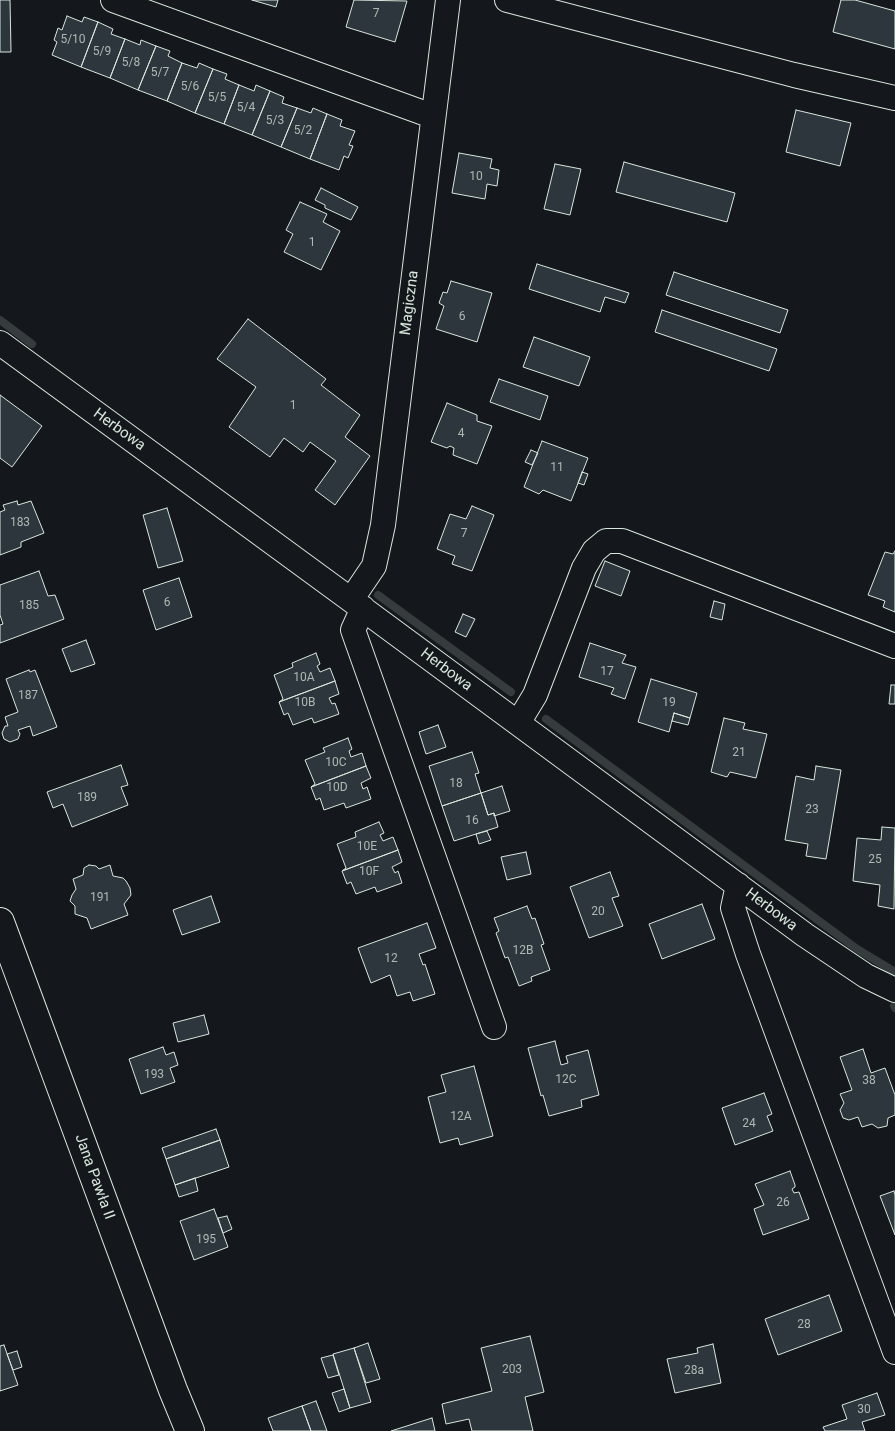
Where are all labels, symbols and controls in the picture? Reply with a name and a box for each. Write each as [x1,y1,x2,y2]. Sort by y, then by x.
house number: 7 [373,7,379,21]
house number: 5/10 [60,33,86,47]
house number: 5/9 [93,45,111,59]
house number: 5/8 [122,56,140,70]
house number: 5/7 [151,66,169,80]
house number: 5/6 [181,80,199,94]
house number: 5/5 [208,91,226,105]
house number: 5/4 [237,101,255,115]
house number: 5/3 [266,114,284,128]
house number: 5/2 [294,124,312,138]
house number: 10 [469,170,483,184]
house number: 1 [309,236,315,250]
street label: Magiczna [397,270,423,336]
house number: 6 [459,310,465,324]
house number: 1 [290,399,296,413]
street label: Herbowa [89,405,149,455]
house number: 4 [458,427,464,441]
house number: 11 [550,461,564,475]
house number: 183 [10,516,30,530]
house number: 7 [461,527,467,541]
house number: 6 [164,596,170,610]
house number: 185 [19,599,39,613]
street label: Herbowa [417,645,475,695]
house number: 17 [600,665,614,679]
house number: 10A [293,671,315,685]
house number: 187 [18,689,38,703]
house number: 10B [295,696,315,710]
house number: 19 [662,696,676,710]
house number: 21 [732,746,746,760]
house number: 10C [325,756,347,770]
house number: 18 [449,777,463,791]
house number: 10D [326,781,348,795]
house number: 189 [77,791,97,805]
house number: 23 [805,803,819,817]
house number: 16 [465,814,479,828]
house number: 10E [357,840,377,854]
house number: 25 [868,853,882,867]
house number: 10F [359,865,379,879]
street label: Herbowa [742,885,800,935]
house number: 191 [90,891,110,905]
house number: 20 [591,905,605,919]
house number: 12B [513,944,533,958]
house number: 12 [384,952,398,966]
house number: 193 [144,1068,164,1082]
house number: 12C [555,1073,577,1087]
house number: 38 [862,1074,876,1088]
house number: 12A [450,1110,472,1124]
house number: 24 [742,1117,756,1131]
street label: Jana Pawła II [70,1132,118,1222]
house number: 26 [776,1196,790,1210]
house number: 195 [196,1233,216,1247]
house number: 28 [797,1318,811,1332]
house number: 203 [502,1363,522,1377]
house number: 28a [684,1364,704,1378]
house number: 30 [857,1403,871,1417]

